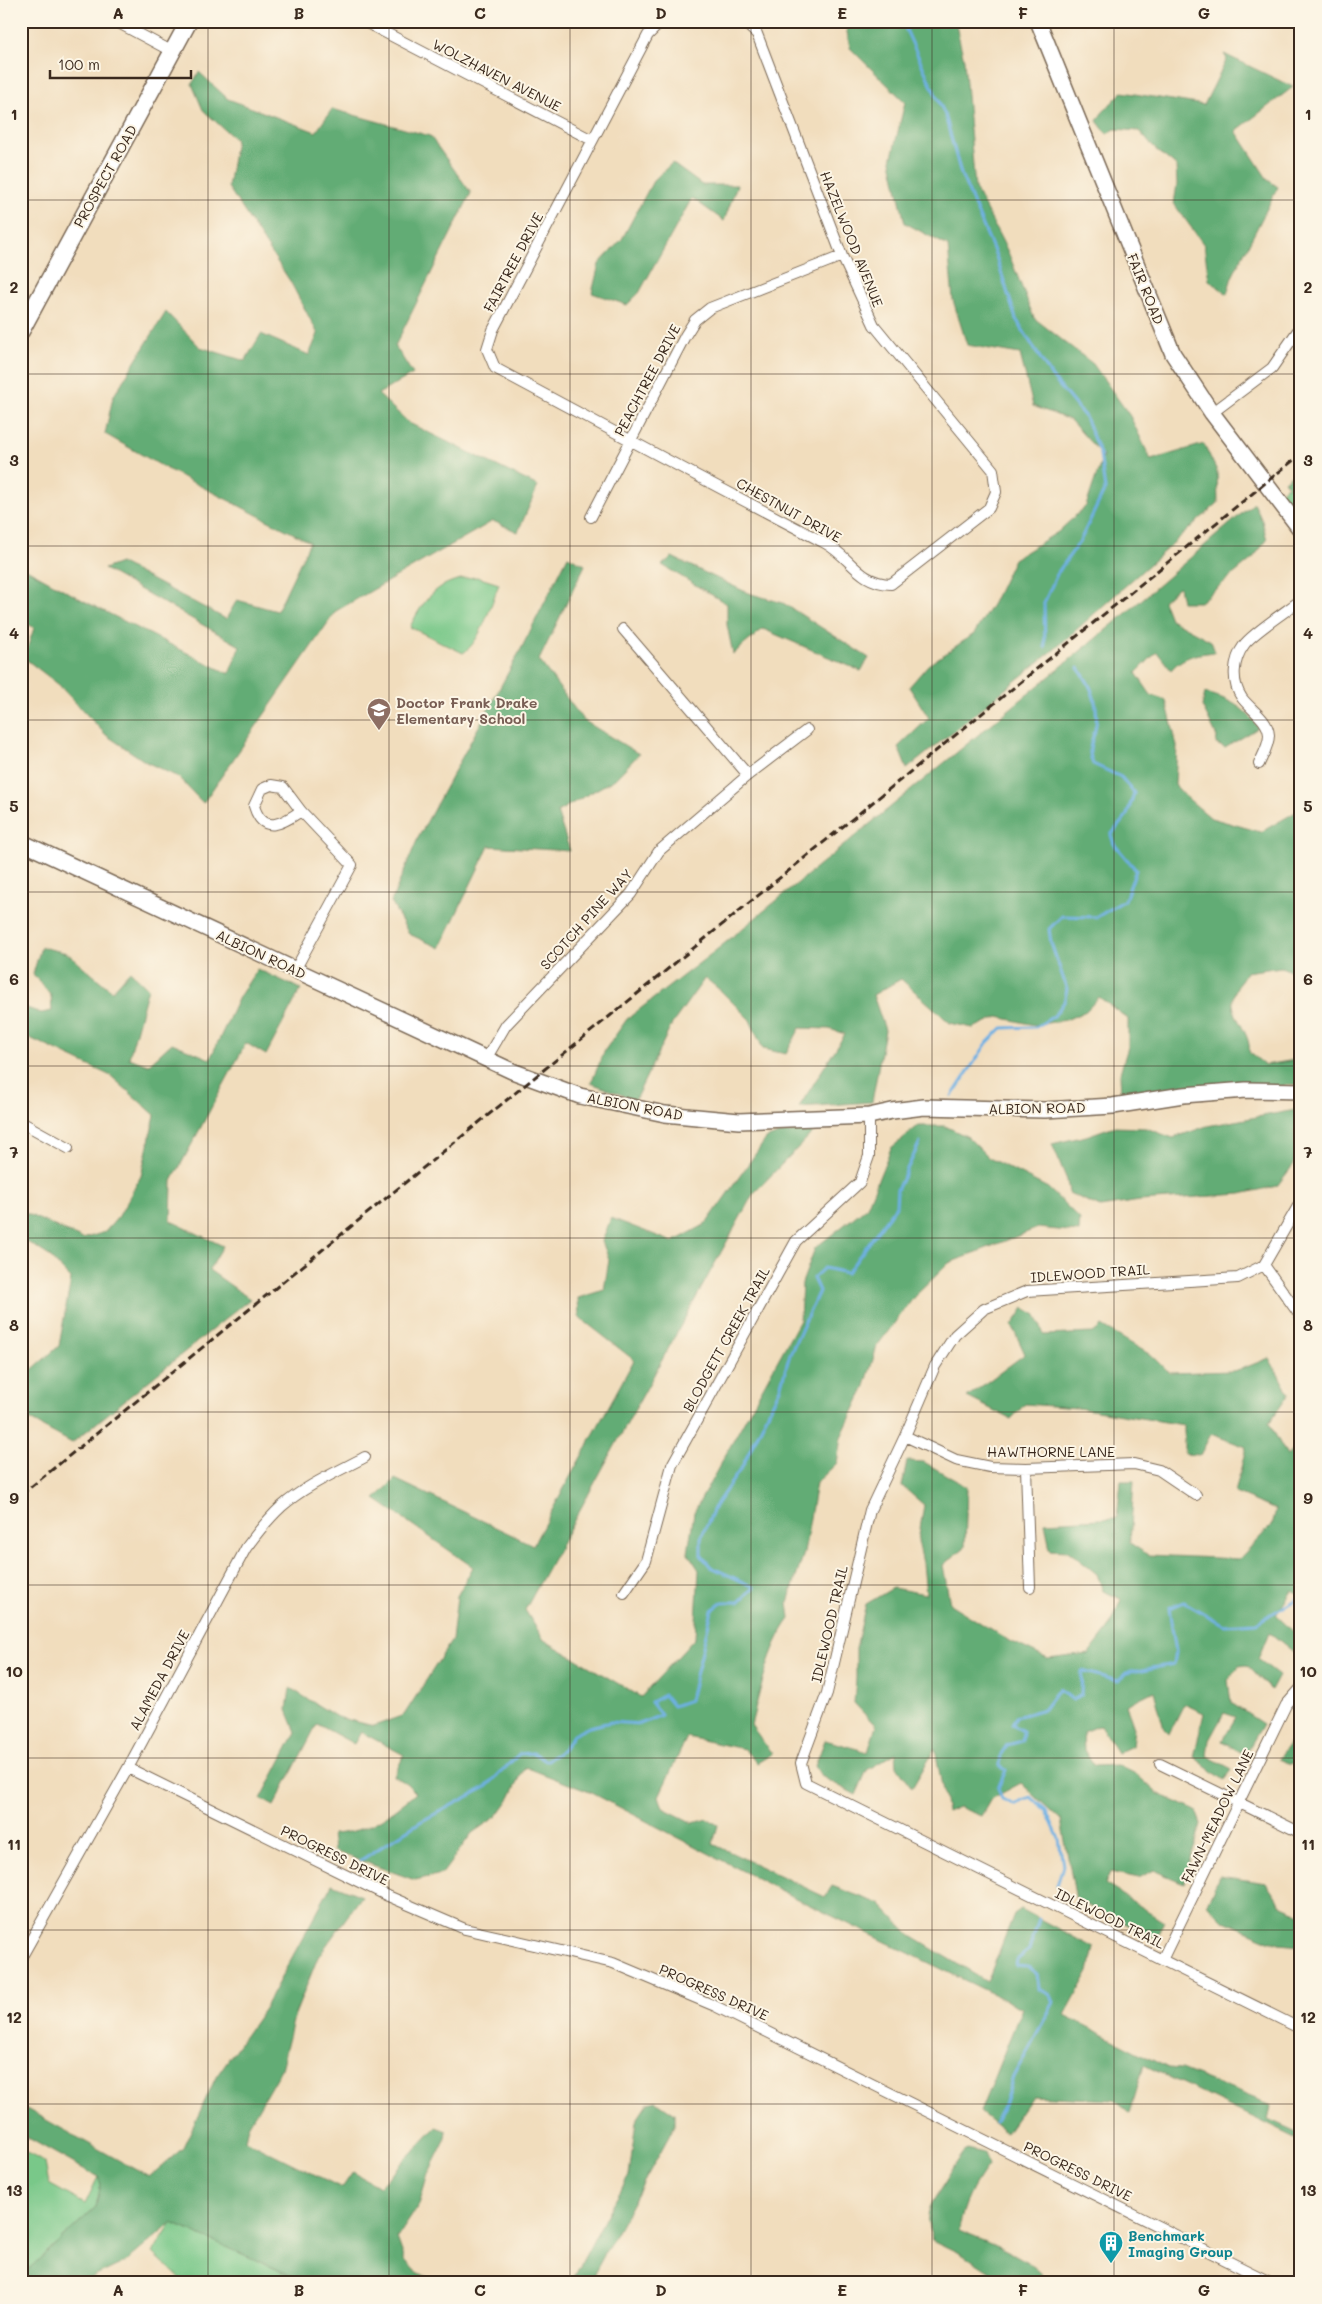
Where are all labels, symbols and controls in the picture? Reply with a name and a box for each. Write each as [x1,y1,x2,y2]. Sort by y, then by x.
text: A [112,2,124,23]
text: B [294,2,304,23]
text: C [474,2,486,23]
text: D [655,2,667,23]
text: E [837,2,847,23]
text: F [1018,2,1028,23]
text: G [1198,2,1210,23]
street label: WOLZHAVEN AVENUE [429,34,565,116]
scale bar [50,48,191,80]
text: 100 m [58,54,100,74]
text: 1 [10,103,18,124]
text: 1 [1304,103,1312,124]
street label: PROSPECT ROAD [69,121,141,231]
street label: HAZELWOOD AVENUE [816,168,888,310]
street label: FAIRTREE DRIVE [479,209,547,315]
street label: FAIR ROAD [1123,251,1169,327]
text: 2 [10,276,19,297]
text: 2 [1304,276,1313,297]
street label: PEACHTREE DRIVE [609,321,685,439]
text: 3 [9,449,19,470]
text: 3 [1303,449,1313,470]
street label: CHESTNUT DRIVE [733,473,845,547]
text: 4 [9,622,19,643]
text: 4 [1303,622,1313,643]
place label: Doctor Frank Drake Elementary School [396,693,537,728]
school or university icon: Doctor Frank Drake Elementary School [366,697,392,731]
text: 5 [9,795,19,816]
text: 5 [1303,795,1313,816]
street label: SCOTCH PINE WAY [535,864,637,974]
street label: ALBION ROAD [213,925,309,983]
text: 6 [9,968,19,989]
text: 6 [1303,968,1313,989]
street label: ALBION ROAD [586,1087,684,1125]
street label: ALBION ROAD [988,1098,1086,1118]
text: 7 [10,1141,19,1162]
text: 7 [1304,1141,1313,1162]
street label: IDLEWOOD TRAIL [1030,1259,1151,1287]
street label: BLODGETT CREEK TRAIL [678,1262,774,1415]
text: 8 [9,1314,19,1335]
text: 8 [1303,1314,1313,1335]
street label: HAWTHORNE LANE [987,1442,1115,1461]
text: 9 [9,1487,19,1508]
text: 9 [1303,1487,1313,1508]
street label: IDLEWOOD TRAIL [806,1563,852,1684]
street label: ALAMEDA DRIVE [124,1626,194,1734]
text: 10 [5,1660,23,1681]
text: 10 [1299,1660,1317,1681]
street label: FAWN-MEADOW LANE [1176,1746,1258,1886]
street label: PROGRESS DRIVE [278,1821,392,1889]
text: 11 [7,1833,21,1854]
text: 11 [1301,1833,1315,1854]
street label: IDLEWOOD TRAIL [1052,1883,1169,1953]
street label: PROGRESS DRIVE [656,1959,772,2025]
text: 12 [6,2006,22,2027]
text: 12 [1300,2006,1316,2027]
street label: PROGRESS DRIVE [1021,2137,1135,2205]
text: 13 [6,2179,23,2200]
text: 13 [1300,2179,1317,2200]
place label: Benchmark Imaging Group [1128,2226,1233,2261]
building icon: Benchmark Imaging Group [1098,2230,1124,2264]
text: A [112,2279,124,2300]
text: B [294,2279,304,2300]
text: C [474,2279,486,2300]
text: D [655,2279,667,2300]
text: E [837,2279,847,2300]
text: F [1018,2279,1028,2300]
text: G [1198,2279,1210,2300]

